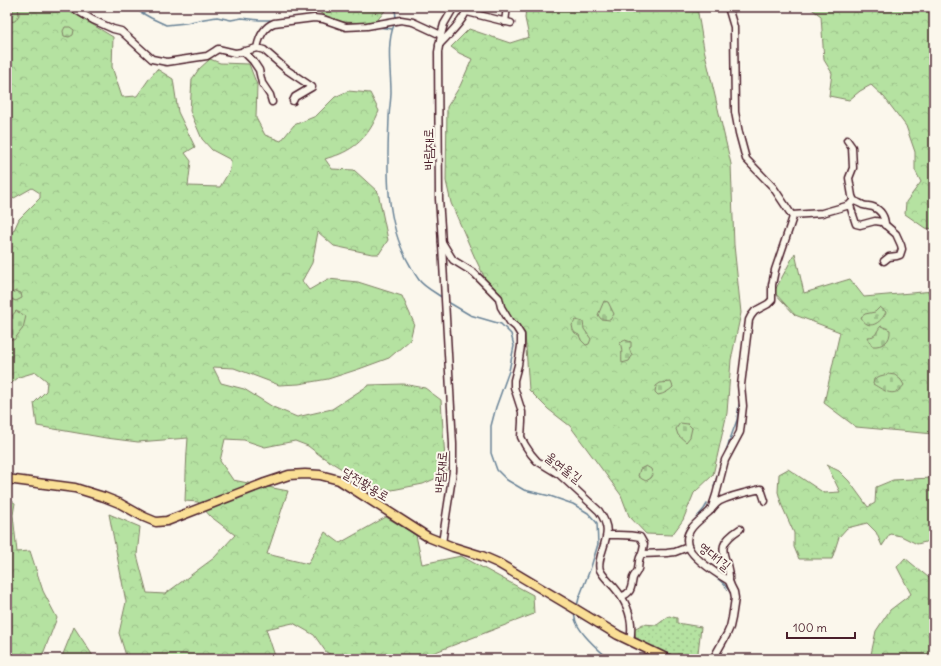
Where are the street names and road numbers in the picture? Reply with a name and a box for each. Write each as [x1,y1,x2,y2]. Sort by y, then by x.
street label: 바람재로 [420,128,437,170]
street label: 울여울길 [542,448,586,487]
street label: 바람재로 [430,450,451,494]
street label: 달전황용로 [339,464,393,505]
street label: 영대1길 [695,538,734,574]

